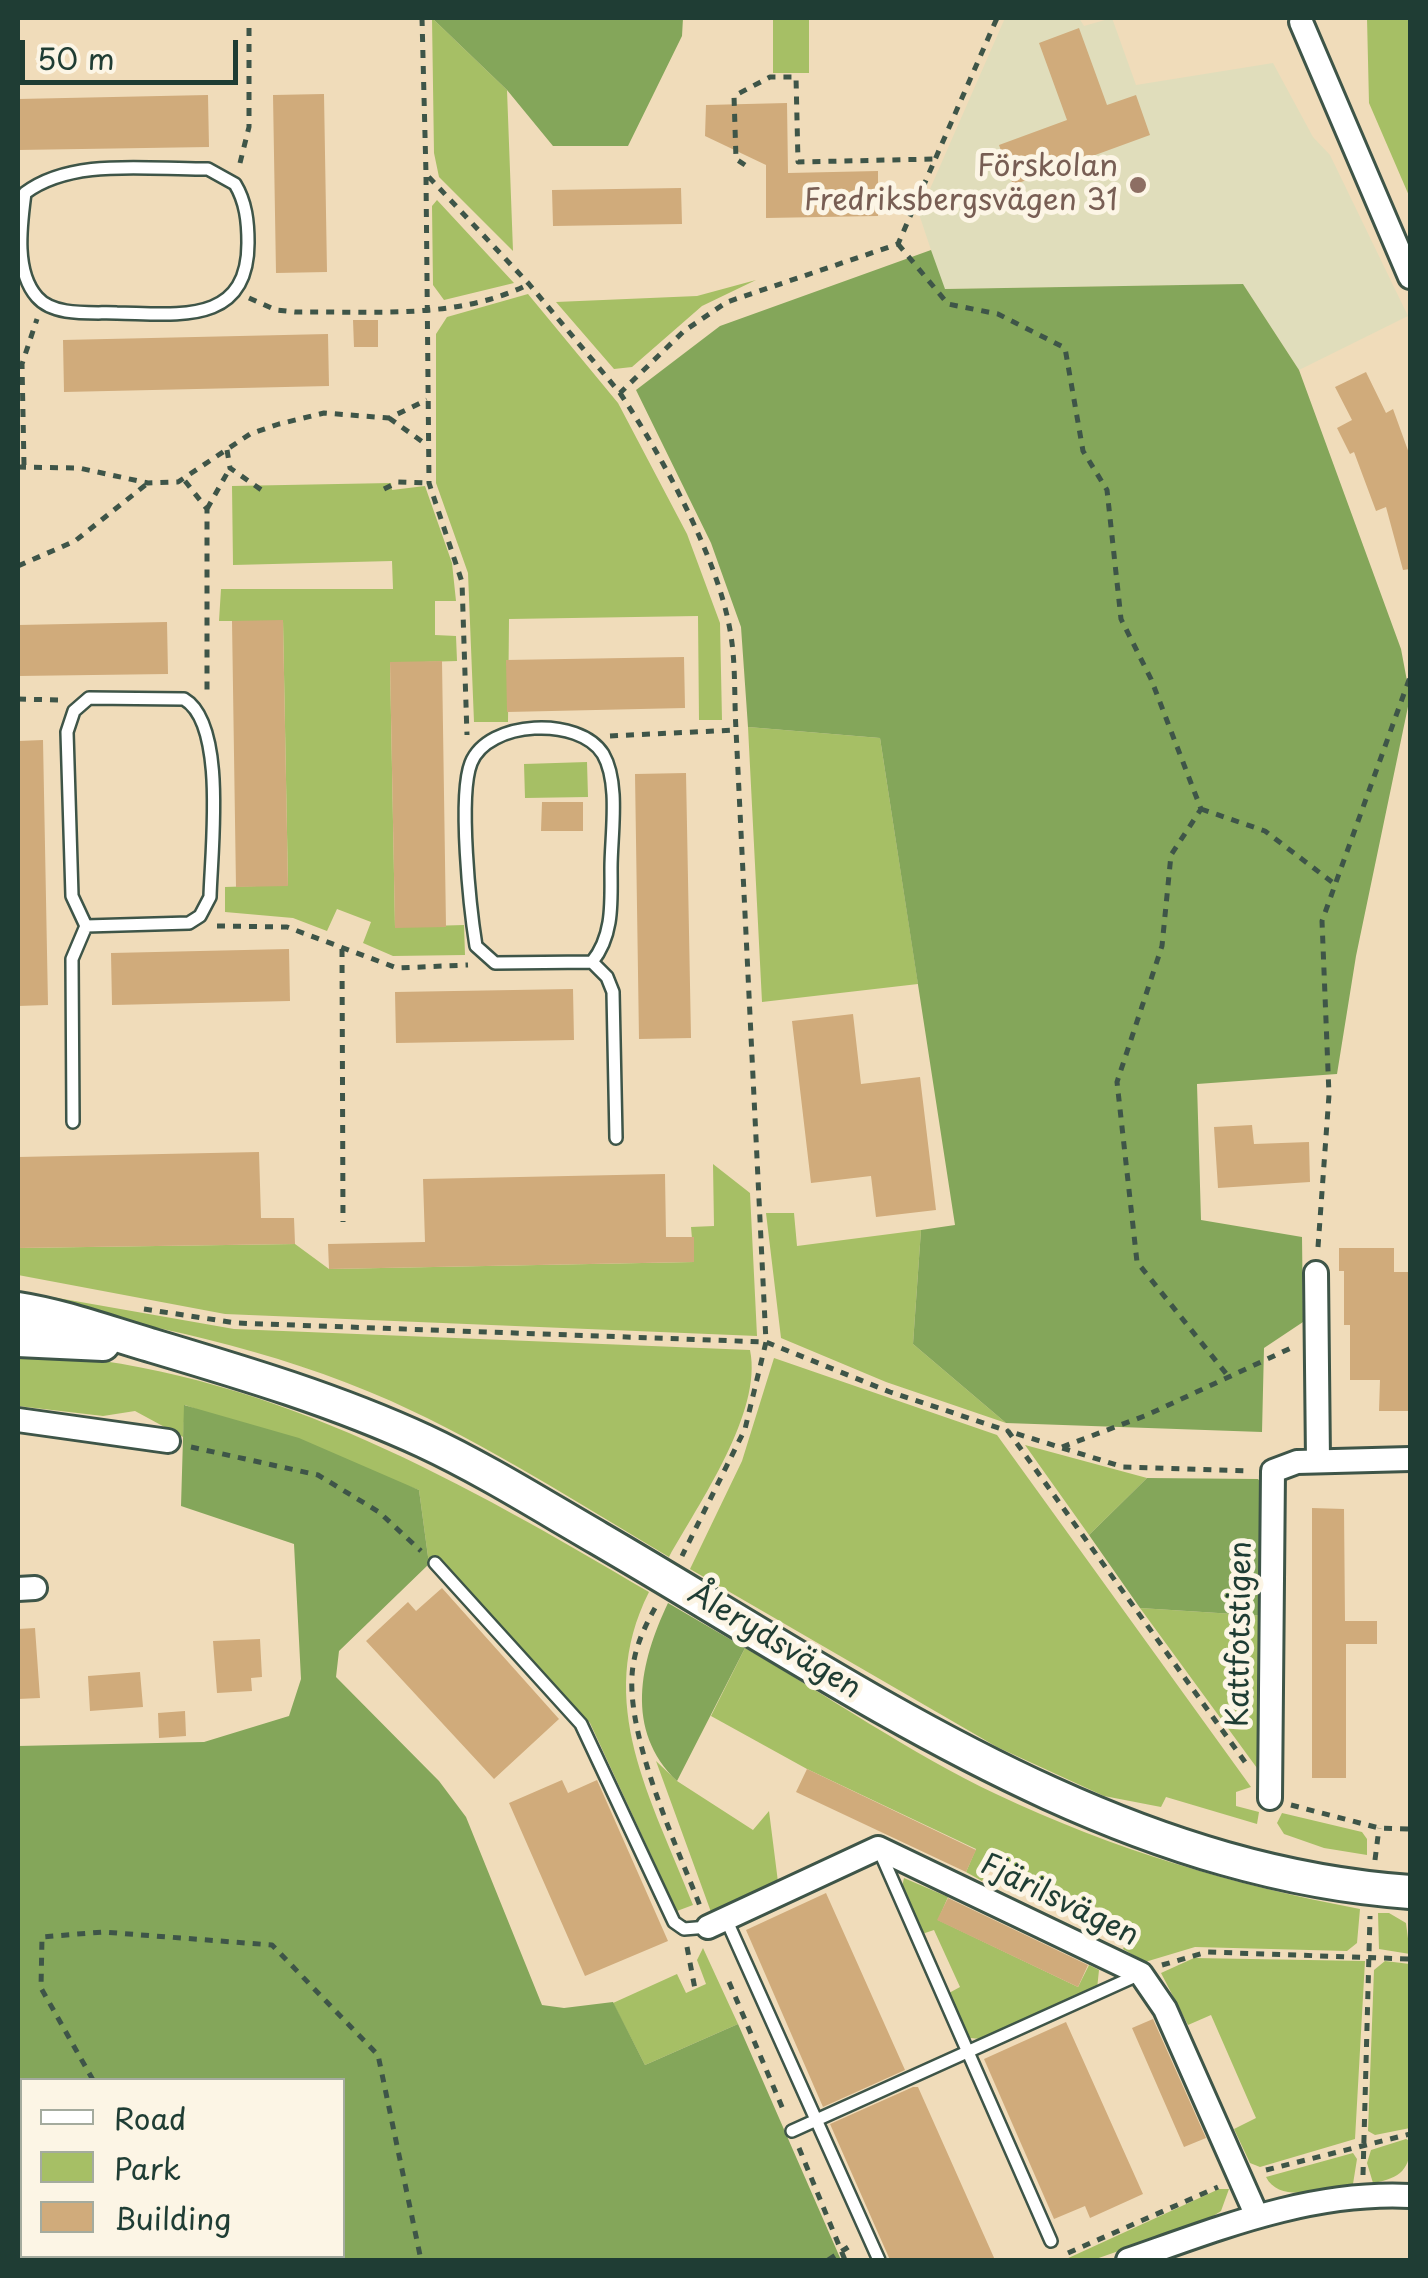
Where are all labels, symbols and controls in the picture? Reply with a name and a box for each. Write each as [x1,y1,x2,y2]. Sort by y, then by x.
scale bar [25,20,242,82]
text: 50 m [37,35,115,80]
place label: Förskolan Fredriksbergsvägen 31 [803,150,1118,220]
marker: Förskolan Fredriksbergsvägen 31 [1127,174,1149,196]
street label: Kattfotstigen [1221,1541,1261,1727]
street label: Ålerydsvägen [681,1576,867,1708]
street label: Fjärilsvägen [974,1847,1144,1955]
legend [20,2078,345,2258]
text: Road [114,2095,187,2140]
text: Park [114,2145,181,2190]
text: Building [114,2195,231,2240]

